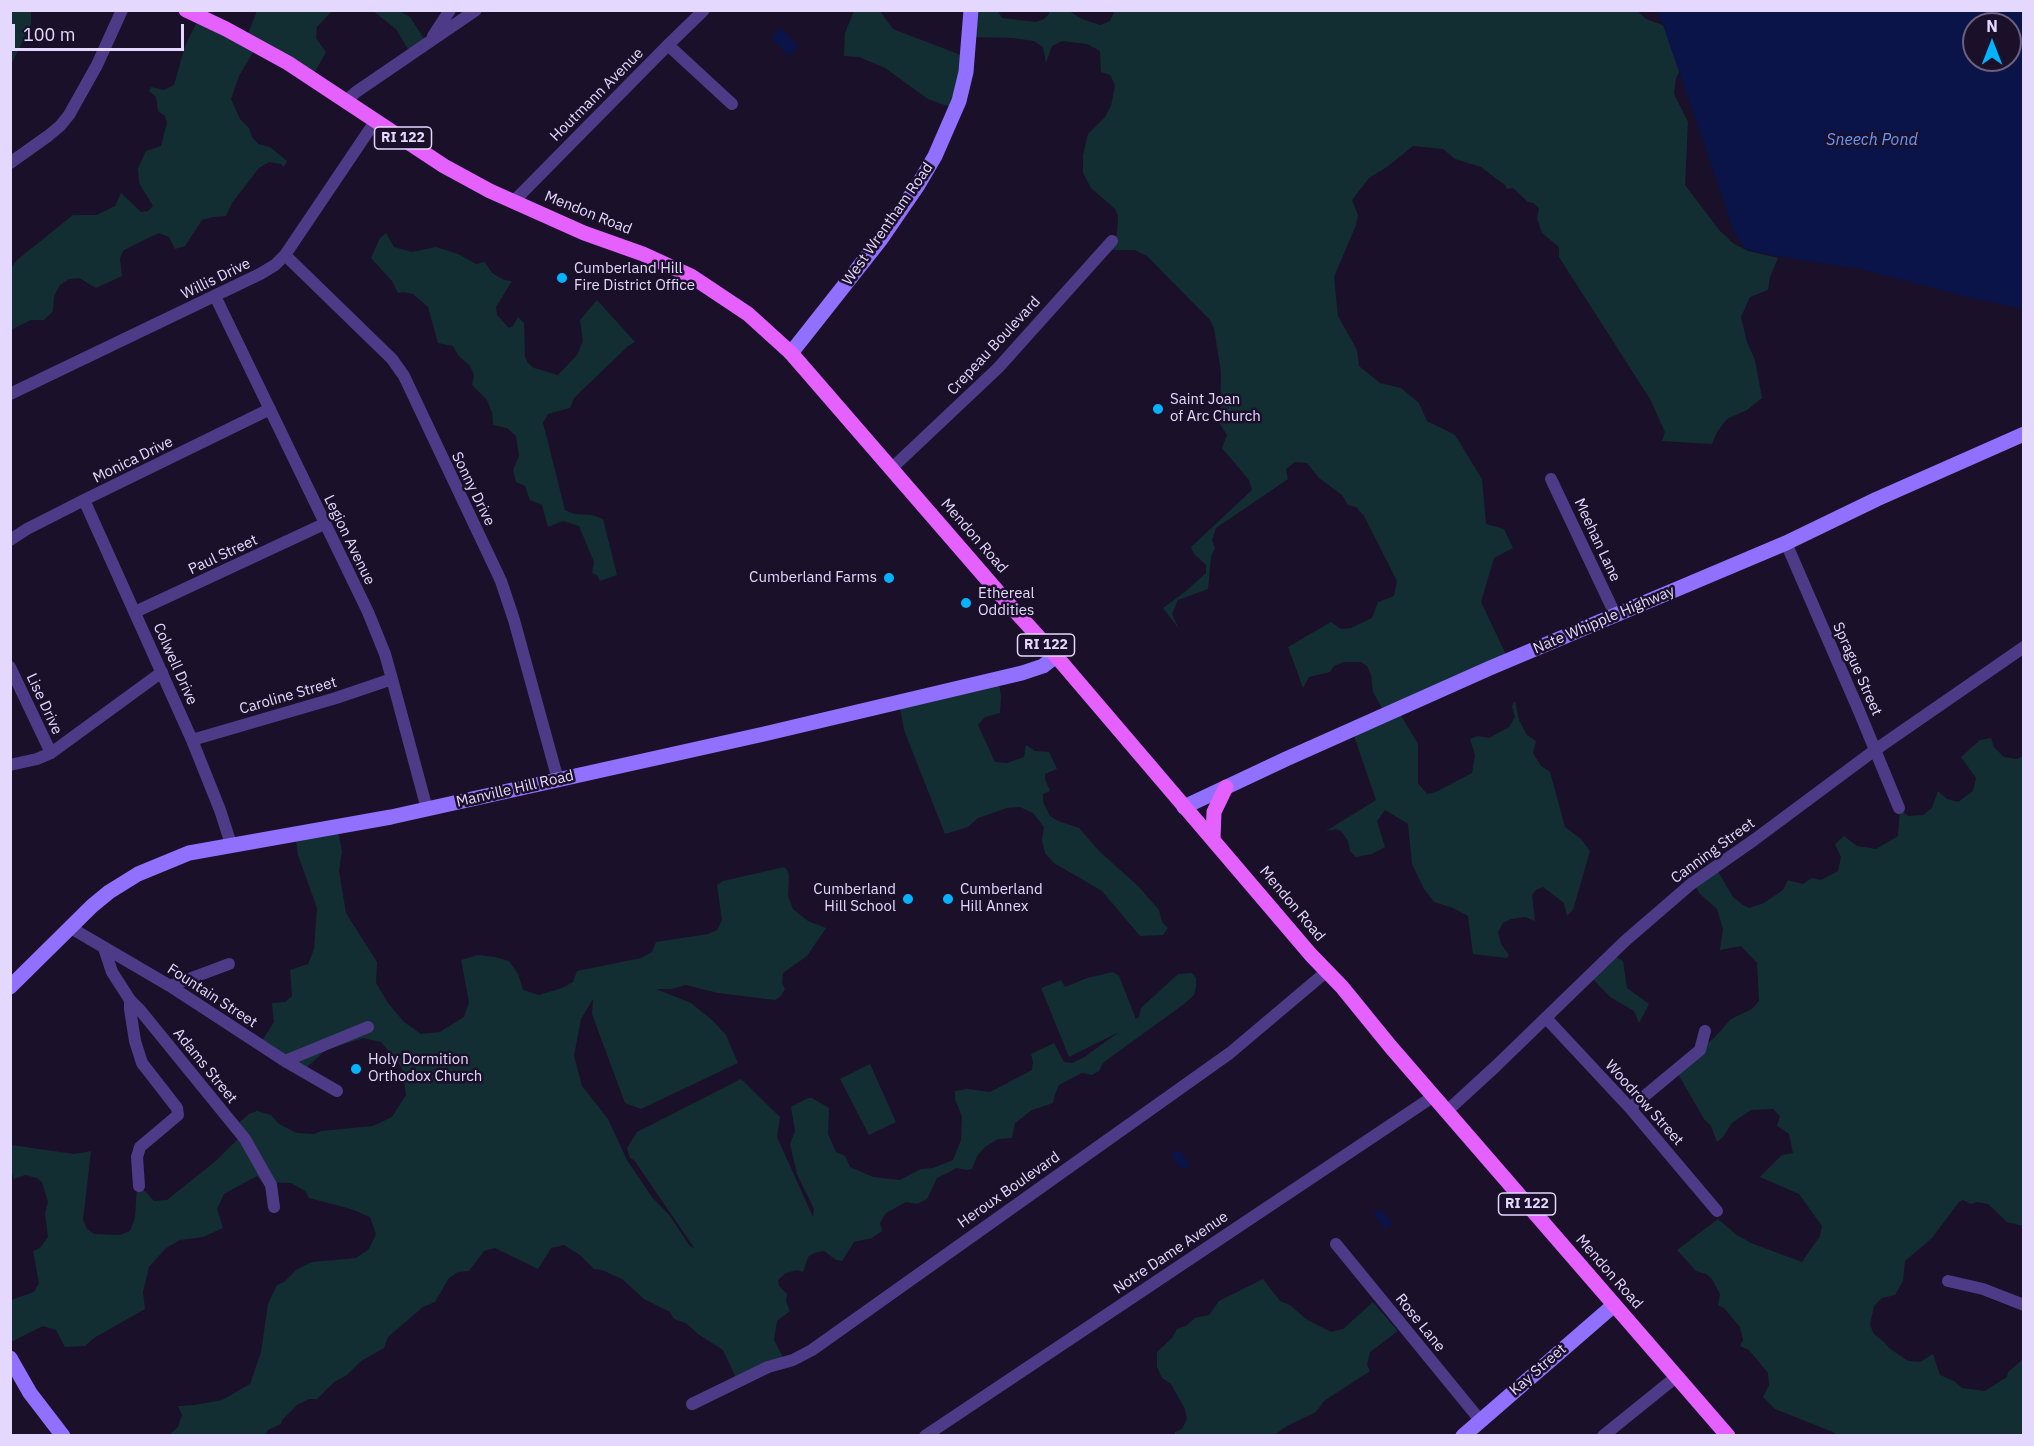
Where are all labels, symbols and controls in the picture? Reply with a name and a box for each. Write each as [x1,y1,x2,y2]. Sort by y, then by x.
scale bar [15,12,188,50]
north arrow [1962,12,2022,72]
text: N [1986,16,1998,36]
text: 100 m [23,23,75,46]
street label: Houtmann Avenue [547,45,647,145]
road number: RI 122 [374,127,432,149]
water label: Sneech Pond [1826,130,1918,150]
street label: West Wrentham Road [839,159,937,289]
street label: Mendon Road [542,187,634,239]
street label: Willis Drive [179,255,253,303]
place label: Cumberland Hill Fire District Office [574,260,695,295]
marker: Cumberland Hill Fire District Office [555,271,569,285]
street label: Crepeau Boulevard [944,293,1044,399]
place label: Saint Joan of Arc Church [1170,391,1261,426]
marker: Saint Joan of Arc Church [1151,402,1165,416]
street label: Monica Drive [90,433,176,487]
street label: Sonny Drive [447,449,499,529]
street label: Legion Avenue [319,492,379,588]
street label: Mendon Road [937,495,1011,577]
street label: Meehan Lane [1570,496,1624,584]
street label: Paul Street [186,531,260,579]
place label: Cumberland Farms [749,569,877,587]
marker: Cumberland Farms [882,571,896,585]
street label: Nate Whipple Highway [1531,582,1677,658]
place label: Ethereal Oddities [978,585,1035,620]
marker: Ethereal Oddities [959,596,973,610]
street label: Colwell Drive [149,620,201,708]
street label: Sprague Street [1828,620,1886,718]
road number: RI 122 [1018,634,1074,656]
street label: Lise Drive [22,671,66,737]
street label: Caroline Street [237,674,339,718]
street label: Manville Hill Road [454,767,576,811]
street label: Canning Street [1668,815,1758,887]
street label: Mendon Road [1255,863,1329,945]
place label: Cumberland Hill School [813,881,896,916]
place label: Cumberland Hill Annex [960,881,1043,916]
marker: Cumberland Hill School [901,892,915,906]
marker: Cumberland Hill Annex [941,892,955,906]
street label: Fountain Street [164,960,260,1032]
street label: Adams Street [169,1025,241,1107]
place label: Holy Dormition Orthodox Church [368,1051,482,1086]
street label: Woodrow Street [1601,1057,1687,1149]
marker: Holy Dormition Orthodox Church [349,1062,363,1076]
street label: Heroux Boulevard [954,1148,1064,1232]
road number: RI 122 [1498,1193,1556,1215]
street label: Notre Dame Avenue [1110,1208,1232,1298]
street label: Mendon Road [1572,1231,1646,1313]
street label: Rose Lane [1391,1290,1449,1356]
street label: Kay Street [1506,1340,1570,1400]

